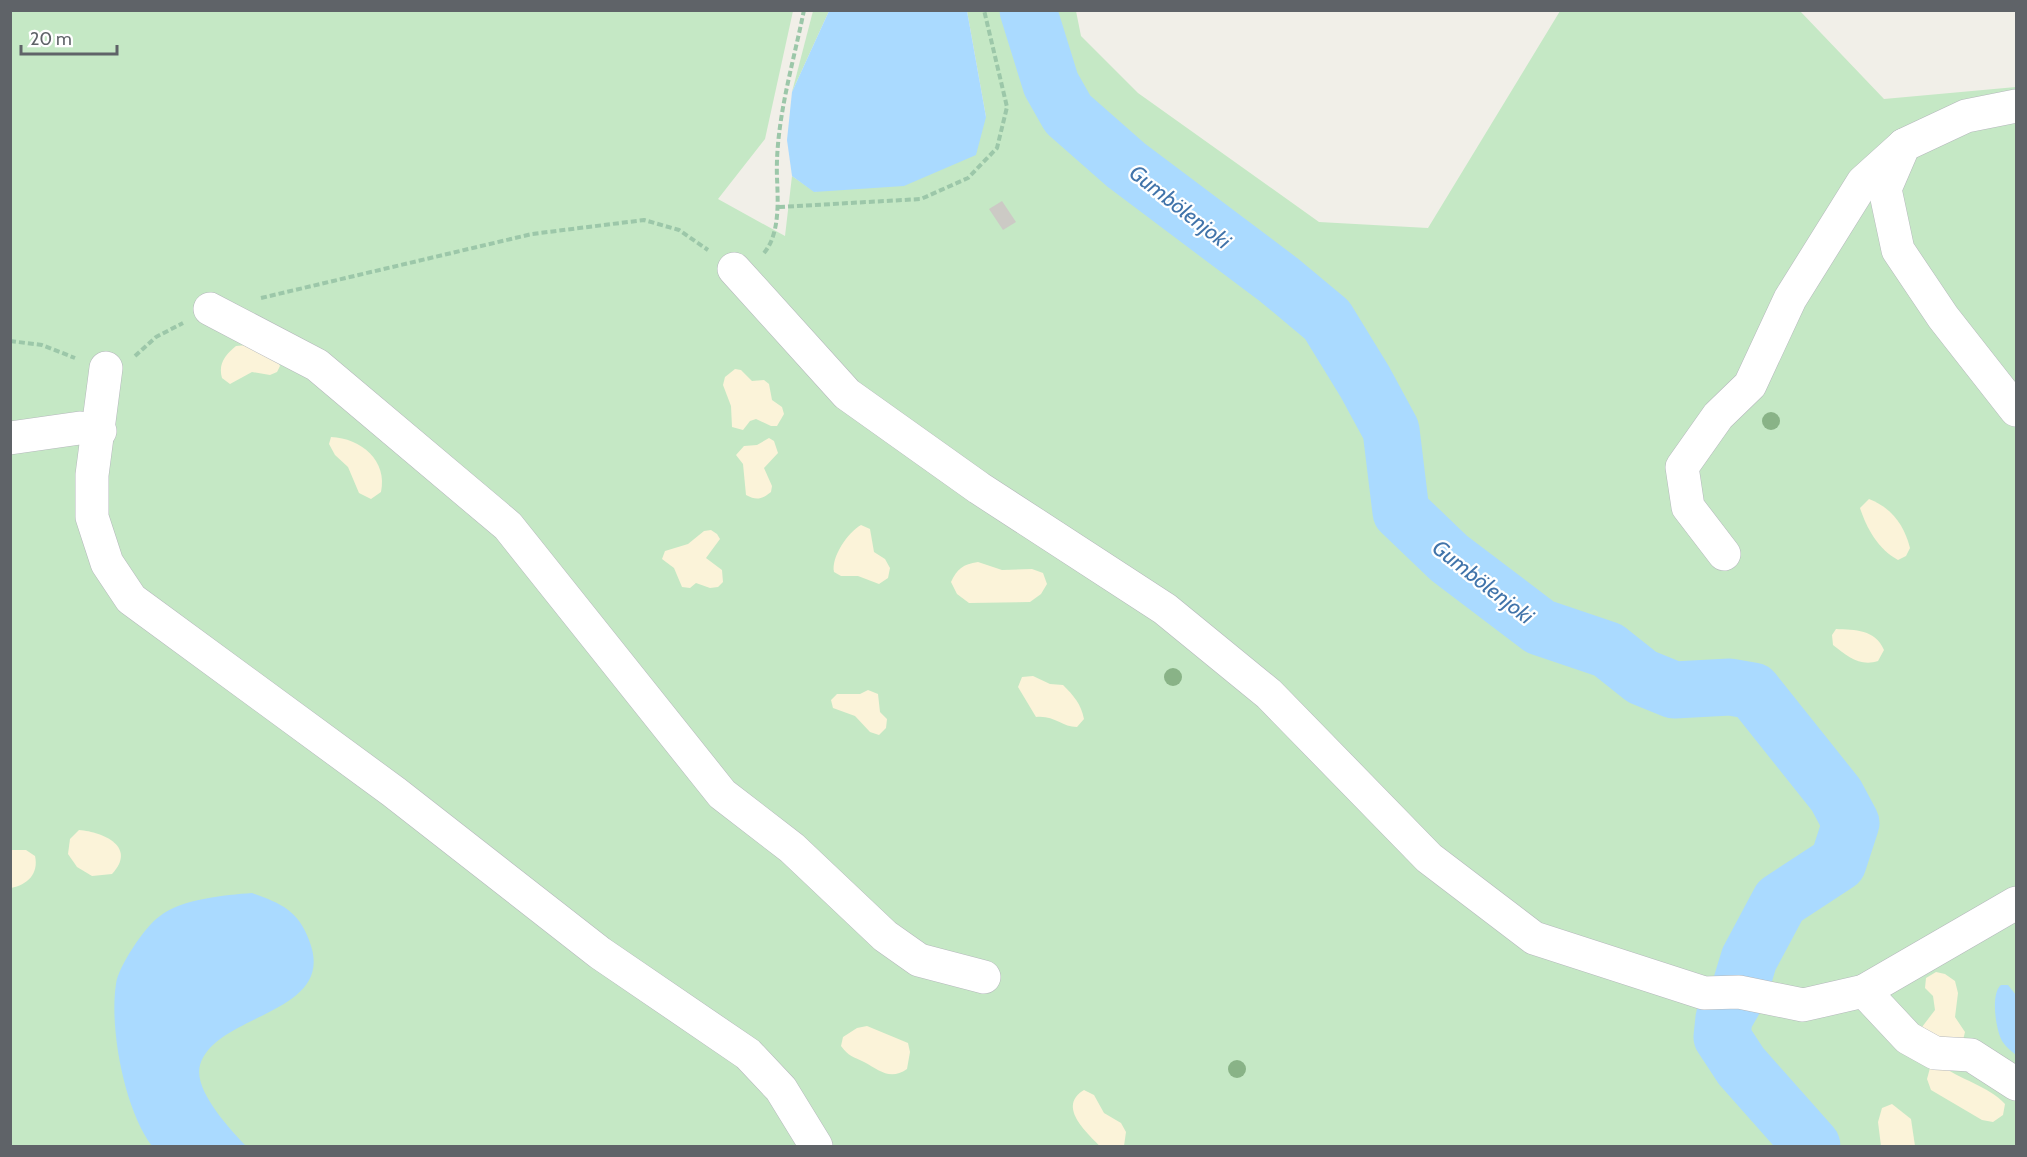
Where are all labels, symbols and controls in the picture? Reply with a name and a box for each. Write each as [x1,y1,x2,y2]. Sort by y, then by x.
scale bar [21,18,117,56]
text: 20 m [30,28,72,50]
water label: Gumbölenjoki [1124,159,1236,255]
water label: Gumbölenjoki [1427,534,1539,630]

